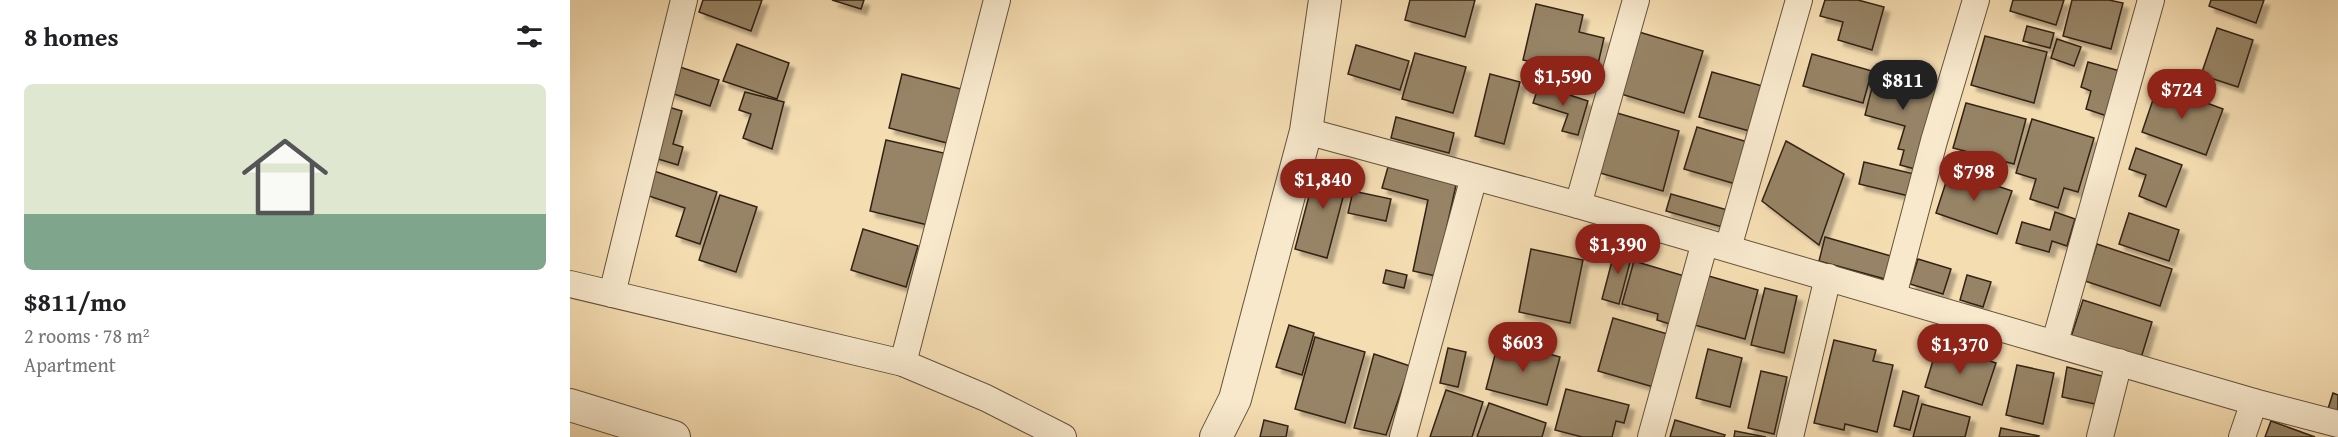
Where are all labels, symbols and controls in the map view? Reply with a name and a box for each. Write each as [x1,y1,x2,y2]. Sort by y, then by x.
text: 8 homes [24,17,119,56]
icon: filters [513,20,546,53]
pin: $1,590 [1514,56,1612,107]
pin: $811 [1867,60,1939,111]
text: $1,590 [1534,61,1592,90]
text: $811 [1882,65,1924,94]
pin: $724 [2146,69,2218,120]
text: $724 [2161,74,2203,103]
icon: home [231,123,339,231]
pin: $798 [1938,151,2010,202]
text: $798 [1953,156,1995,185]
pin: $1,840 [1274,159,1372,210]
text: $1,840 [1294,164,1352,193]
pin: $1,390 [1569,224,1667,275]
text: $1,390 [1589,229,1647,258]
text: $811/mo [24,282,126,321]
text: 2 rooms · 78 m² [24,321,150,350]
pin: $603 [1487,322,1559,373]
pin: $1,370 [1911,324,2009,375]
text: $603 [1502,327,1544,356]
text: $1,370 [1931,329,1989,358]
text: Apartment [24,350,116,379]

